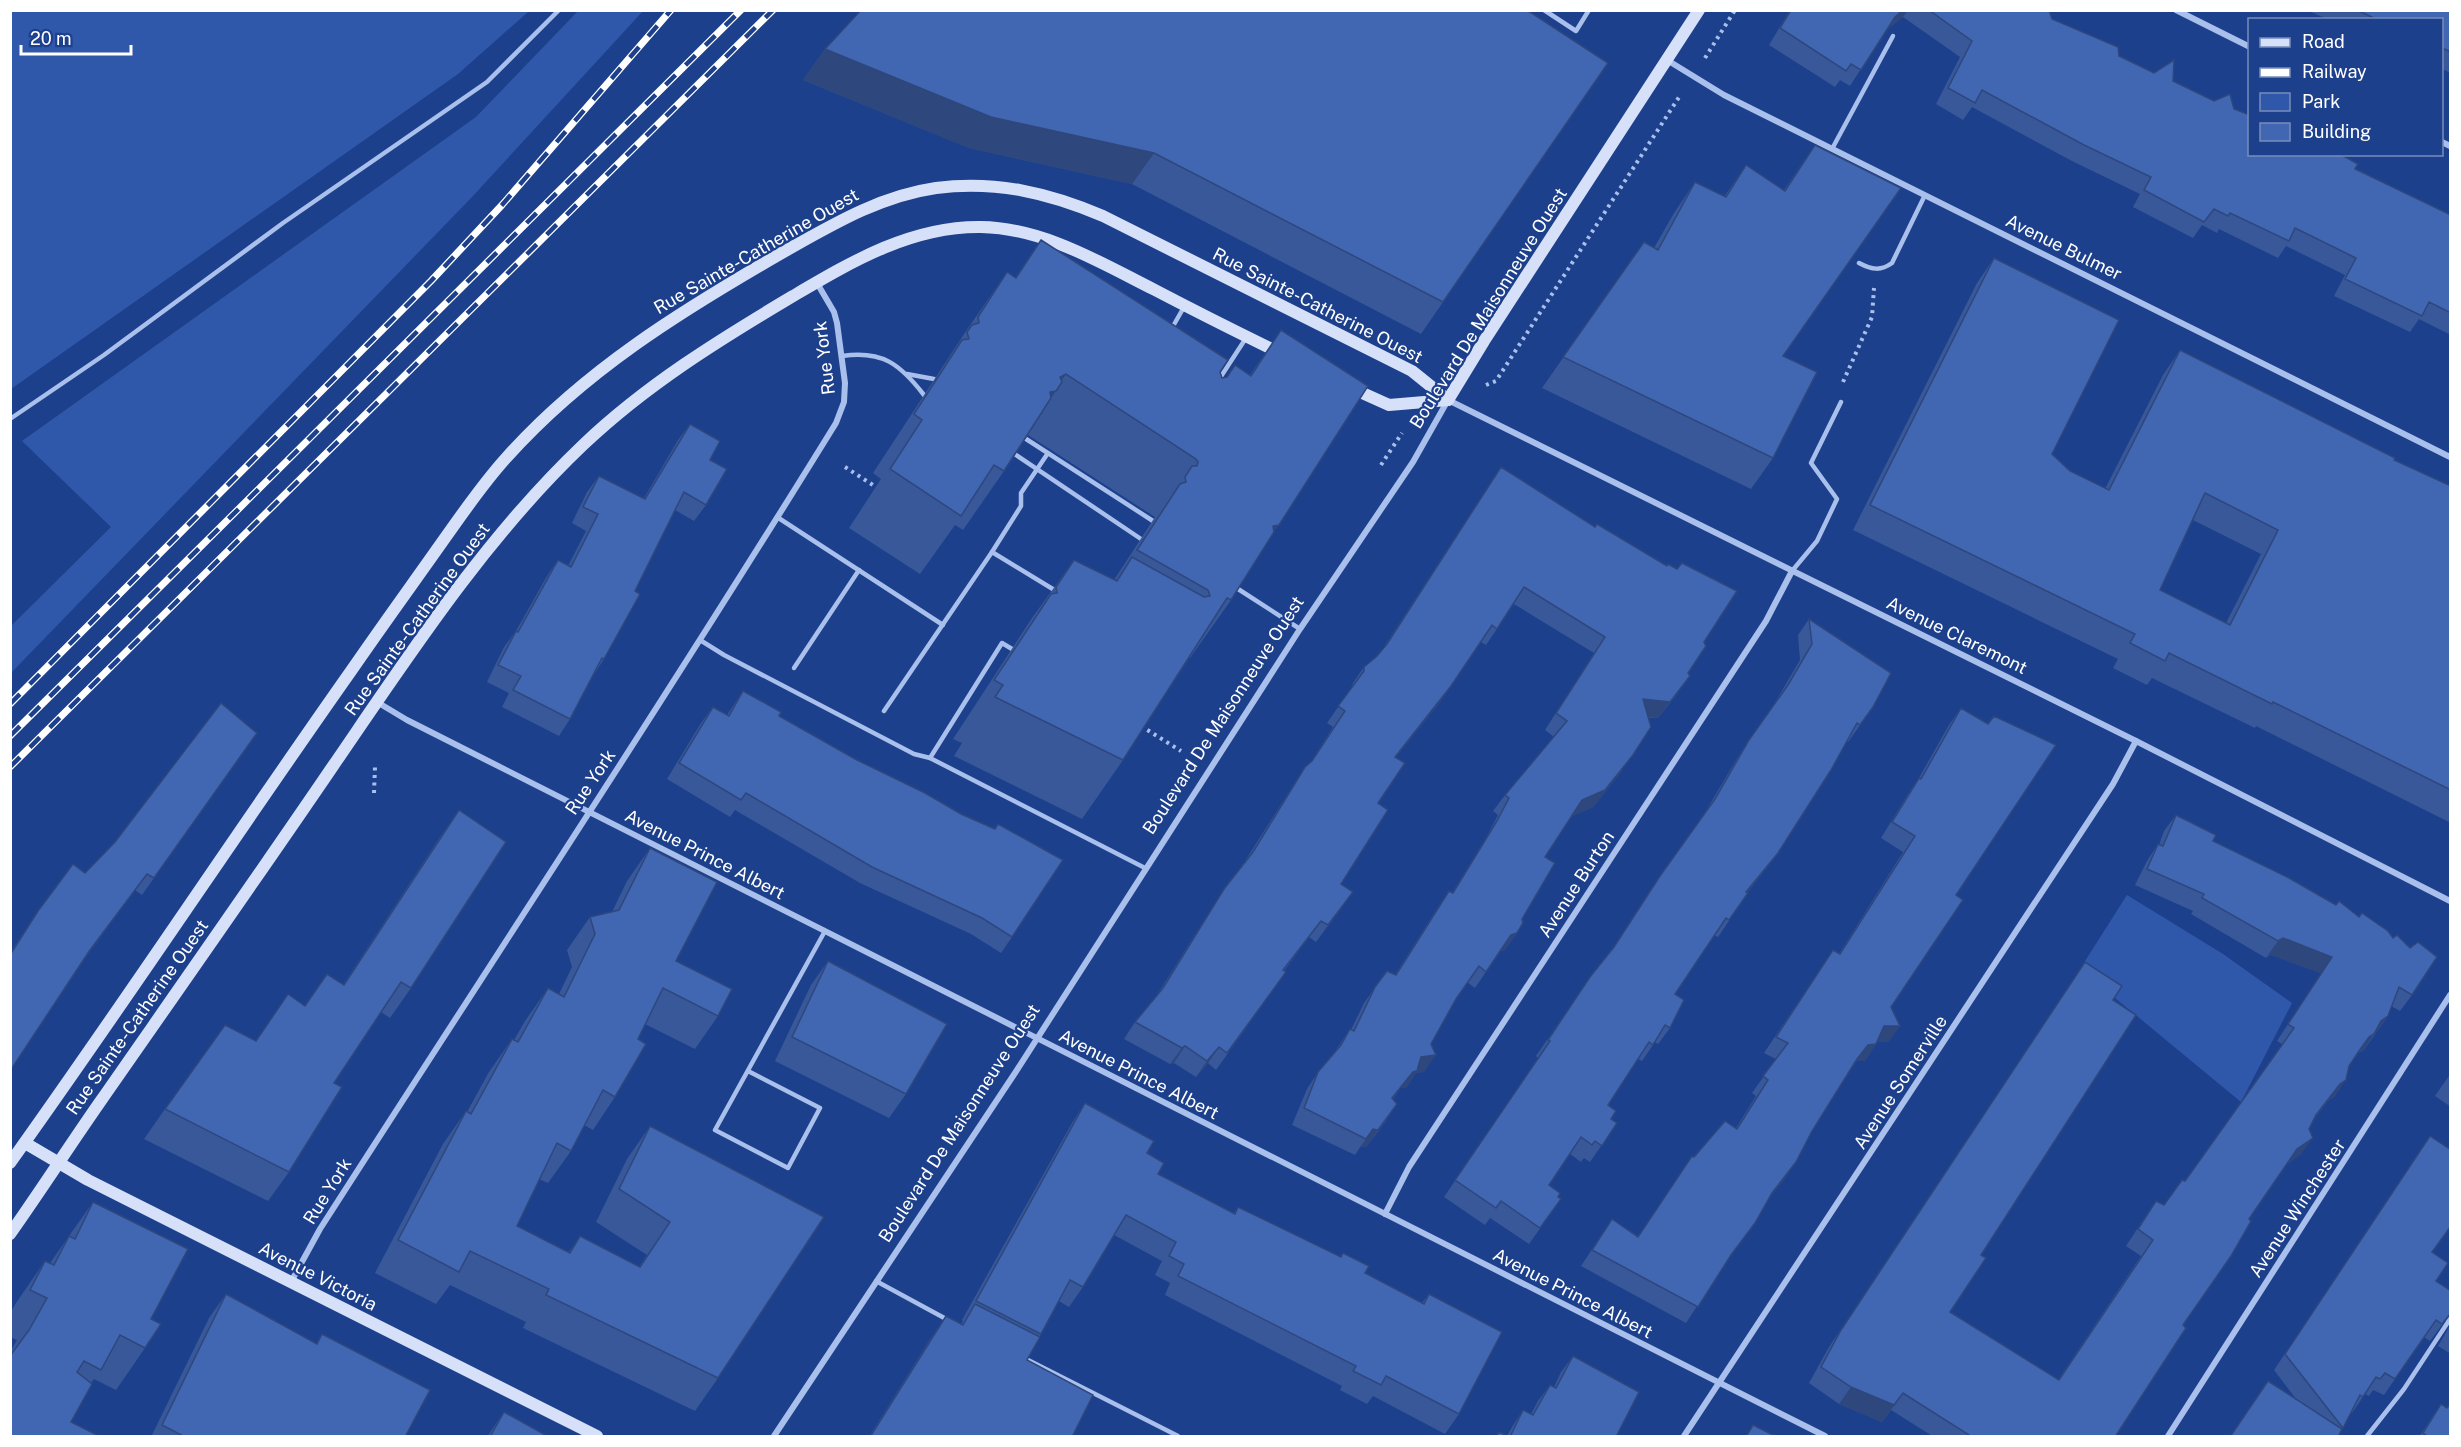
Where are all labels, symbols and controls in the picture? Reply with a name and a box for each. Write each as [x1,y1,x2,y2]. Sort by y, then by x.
scale bar [21,18,130,56]
legend [2248,18,2443,156]
text: 20 m [30,28,72,49]
text: Road [2302,31,2345,52]
text: Railway [2302,61,2367,82]
text: Park [2302,91,2340,112]
text: Building [2302,121,2371,142]
street label: Rue Sainte-Catherine Ouest [650,184,862,318]
street label: Boulevard De Maisonneuve Ouest [1405,184,1571,432]
street label: Avenue Bulmer [2002,210,2126,284]
street label: Rue Sainte-Catherine Ouest [1209,243,1427,367]
street label: Rue York [809,320,839,396]
street label: Rue Sainte-Catherine Ouest [340,519,494,719]
street label: Boulevard De Maisonneuve Ouest [1138,592,1308,838]
street label: Avenue Claremont [1883,592,2031,678]
street label: Rue York [561,745,619,819]
street label: Avenue Prince Albert [622,805,788,903]
street label: Avenue Burton [1534,827,1618,941]
street label: Rue Sainte-Catherine Ouest [62,916,212,1118]
street label: Boulevard De Maisonneuve Ouest [874,1000,1044,1246]
street label: Avenue Somerville [1849,1011,1951,1153]
street label: Avenue Prince Albert [1056,1025,1222,1123]
street label: Avenue Winchester [2244,1135,2350,1281]
street label: Rue York [298,1154,356,1228]
street label: Avenue Victoria [255,1237,381,1315]
street label: Avenue Prince Albert [1490,1244,1656,1342]

